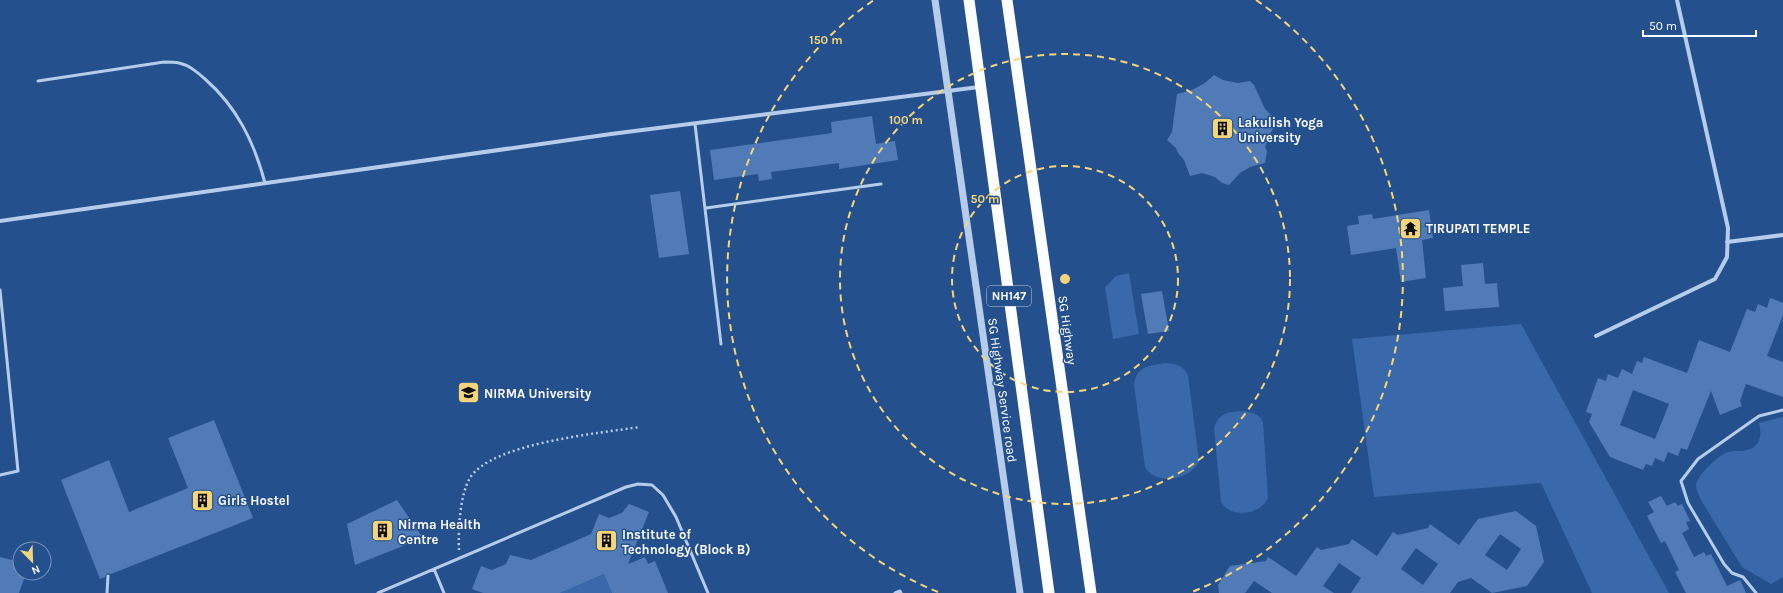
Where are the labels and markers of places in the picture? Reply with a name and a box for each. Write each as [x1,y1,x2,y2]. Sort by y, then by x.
place label: Lakulish Yoga University [1238,115,1323,145]
building icon: Lakulish Yoga University [1210,116,1236,142]
temple icon: TIRUPATI TEMPLE [1398,215,1424,241]
place label: TIRUPATI TEMPLE [1426,221,1530,236]
centre of rings [1058,272,1072,286]
school or university icon: NIRMA University [455,380,481,406]
place label: NIRMA University [484,386,592,401]
building icon: Girls Hostel [189,487,215,513]
place label: Girls Hostel [218,493,290,508]
place label: Nirma Health Centre [398,517,481,547]
building icon: Nirma Health Centre [370,518,396,544]
place label: Institute of Technology (Block B) [622,527,750,557]
building icon: Institute of Technology (Block B) [593,528,619,554]

